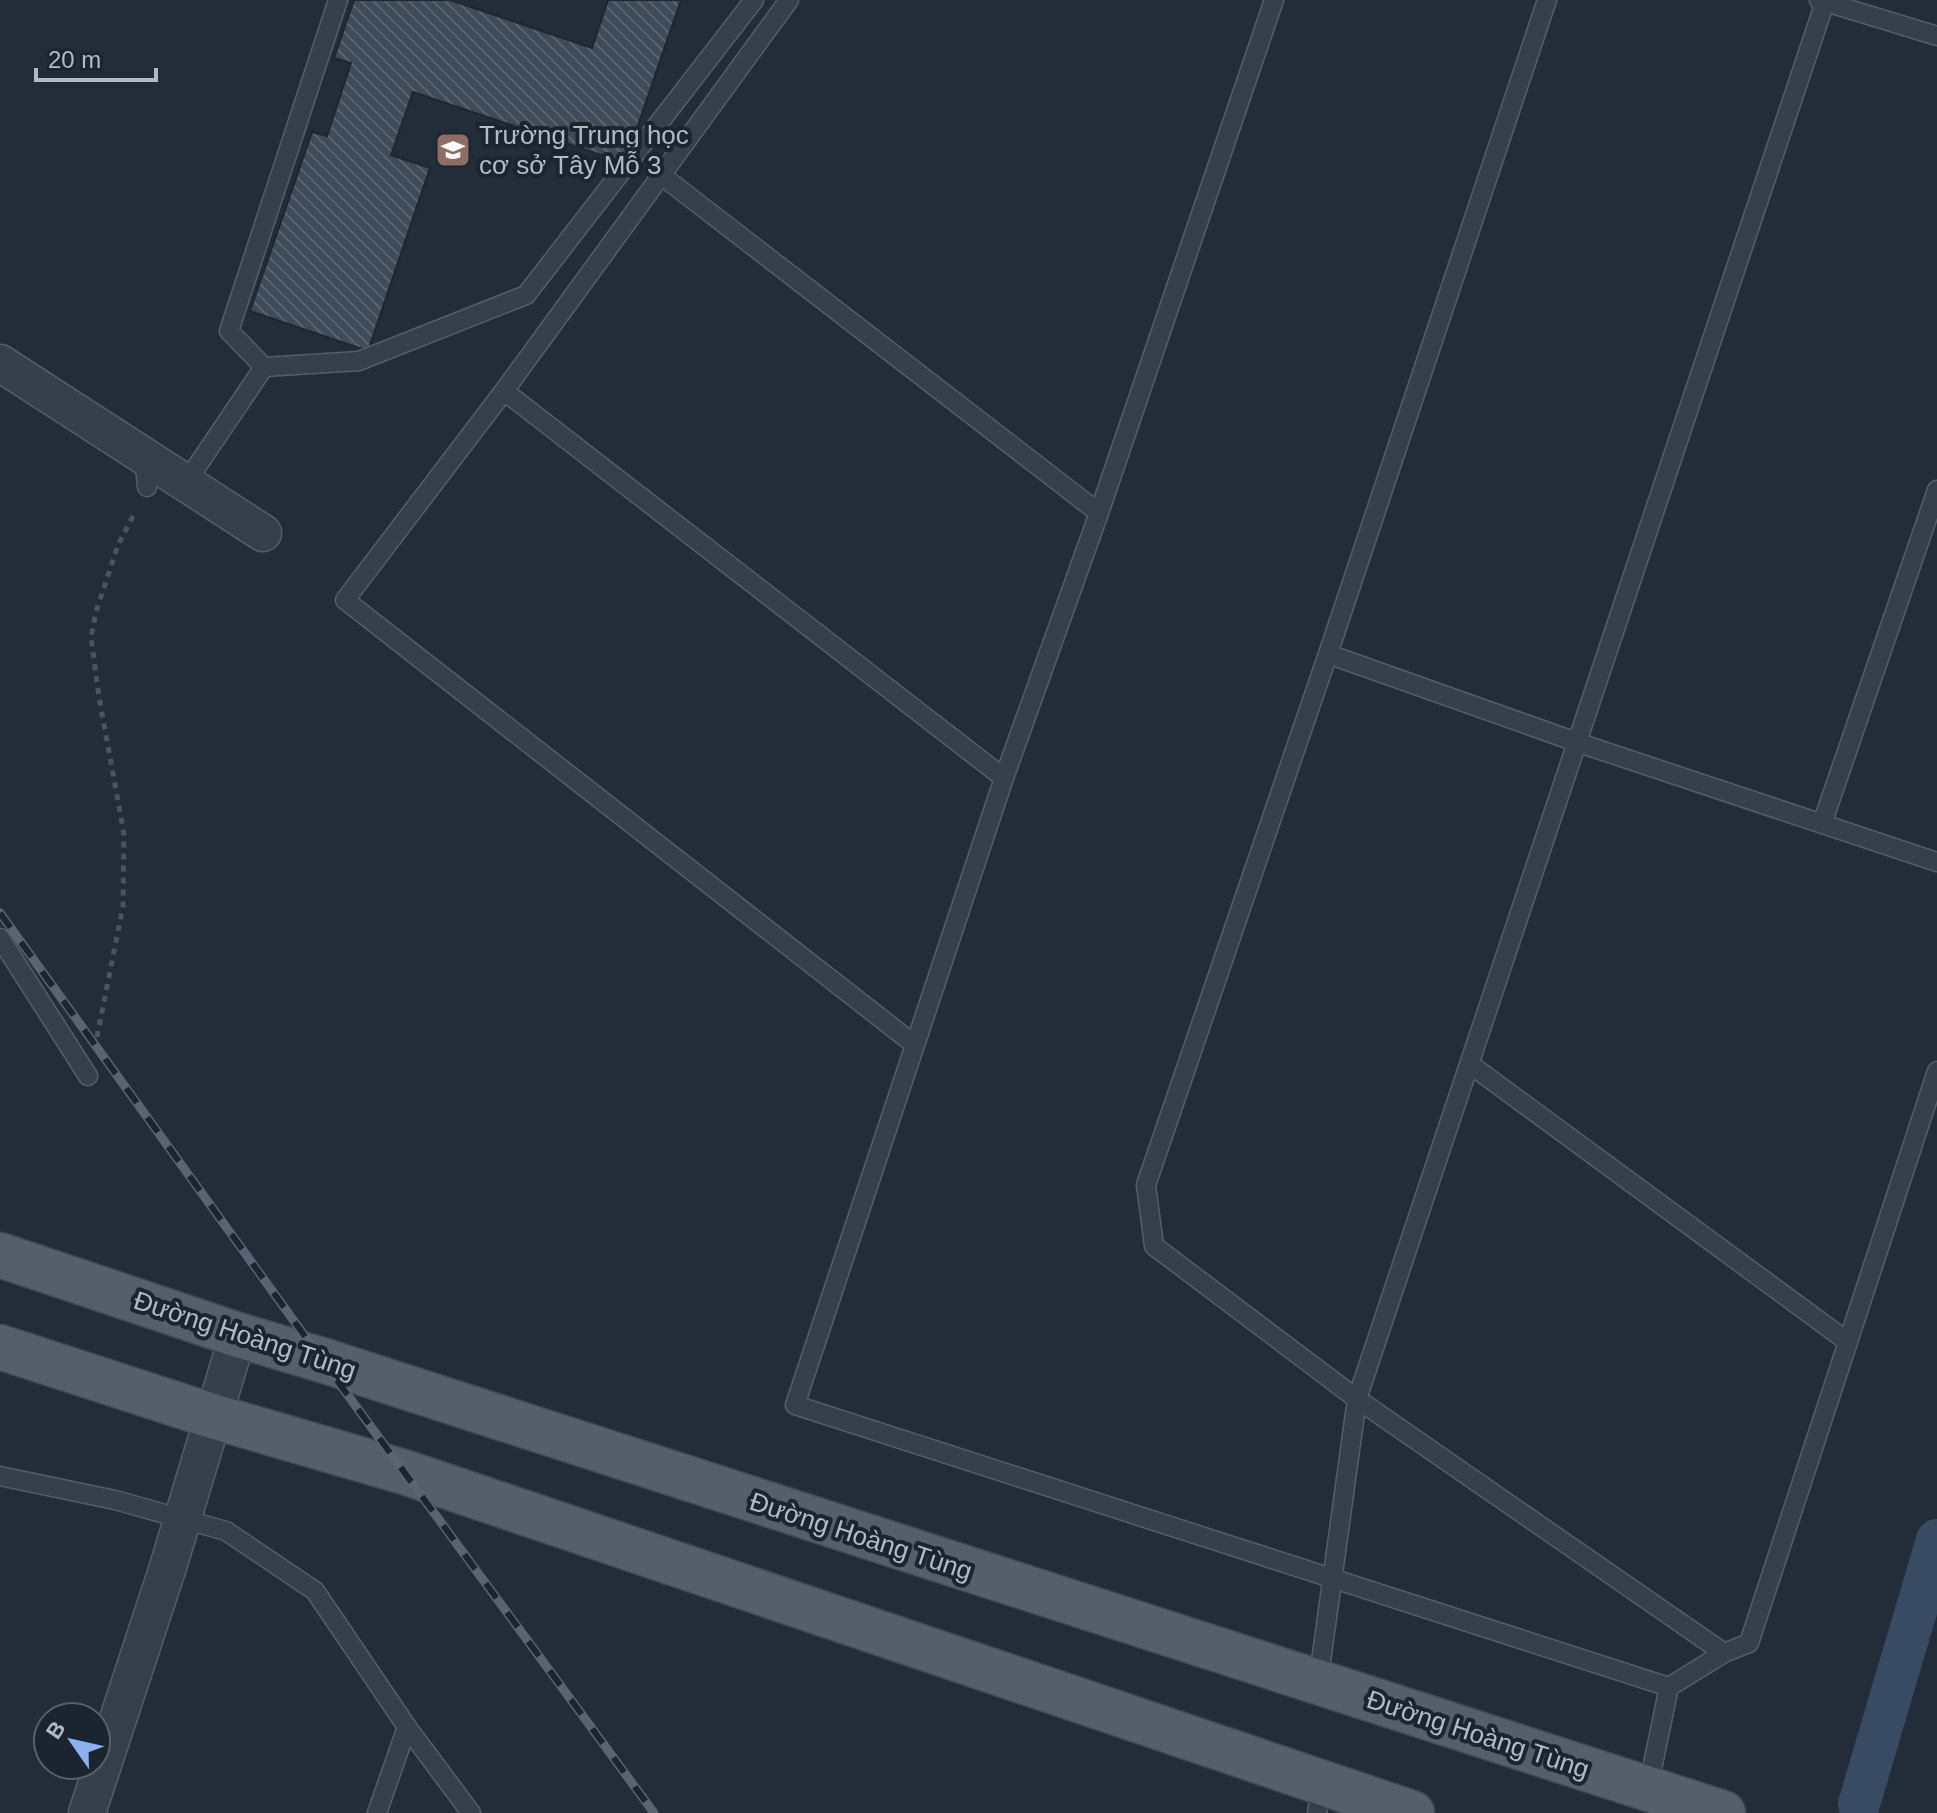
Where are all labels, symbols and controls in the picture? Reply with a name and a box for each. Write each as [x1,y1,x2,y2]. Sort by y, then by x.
scale bar [36,32,156,82]
text: 20 m [48,46,101,73]
place label: Trường Trung học cơ sở Tây Mỗ 3 [479,120,689,180]
school or university icon: Trường Trung học cơ sở Tây Mỗ 3 [434,131,472,169]
street label: Đường Hoàng Tùng [130,1285,360,1385]
street label: Đường Hoàng Tùng [746,1486,976,1586]
street label: Đường Hoàng Tùng [1363,1684,1593,1784]
north arrow [32,1701,112,1781]
text: B [41,1717,71,1744]

